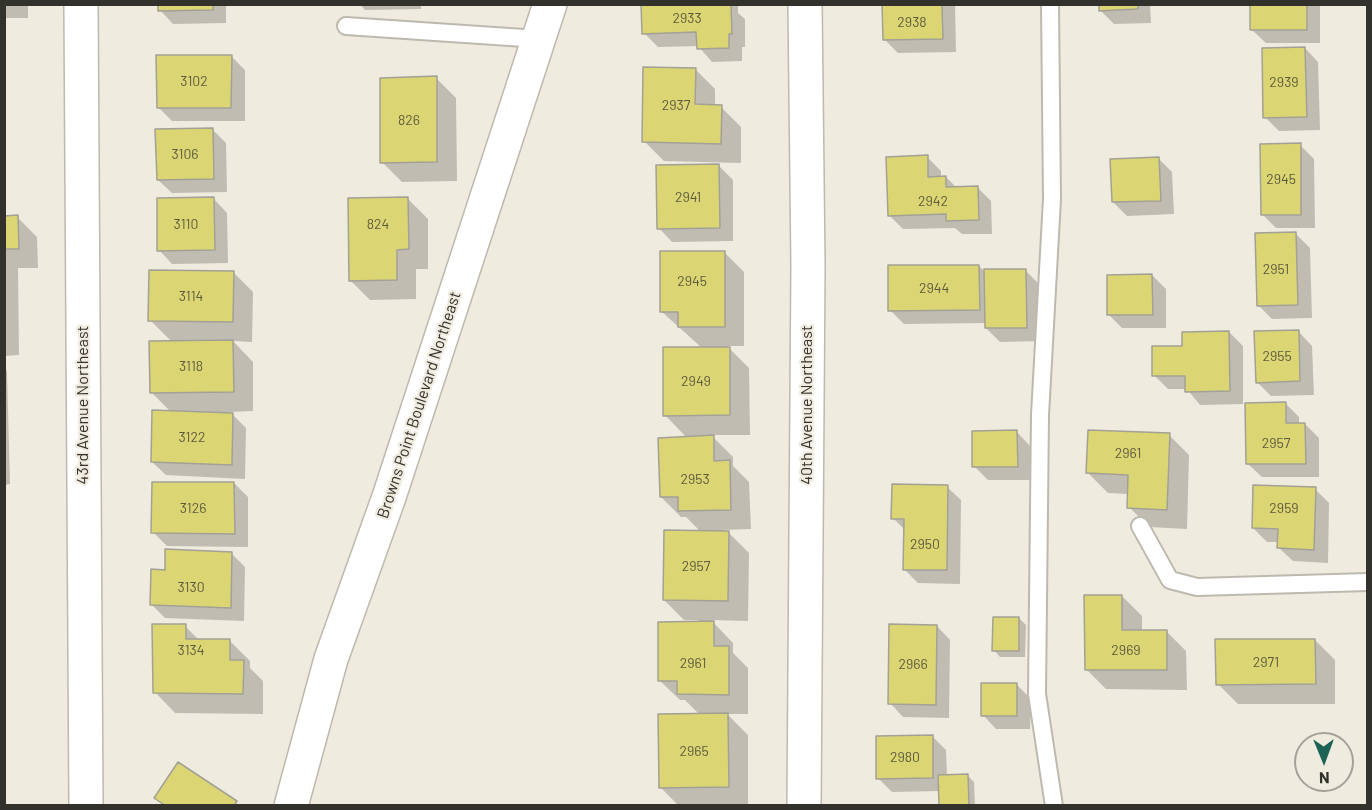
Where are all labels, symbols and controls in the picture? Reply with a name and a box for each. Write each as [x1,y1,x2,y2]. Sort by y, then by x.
house number: 2933 [672,10,702,26]
house number: 2938 [897,14,927,30]
house number: 3102 [180,73,208,89]
house number: 2939 [1269,74,1299,90]
house number: 2937 [662,97,690,113]
house number: 826 [398,112,420,128]
house number: 3106 [171,146,199,162]
house number: 2945 [1266,171,1296,187]
house number: 2941 [675,189,701,205]
house number: 2942 [918,193,948,209]
house number: 3110 [174,216,198,232]
house number: 824 [367,216,389,232]
house number: 2951 [1263,261,1289,277]
house number: 2945 [677,273,707,289]
house number: 2944 [919,280,949,296]
house number: 3114 [179,288,203,304]
street label: Browns Point Boulevard Northeast [373,289,465,521]
street label: 40th Avenue Northeast [797,325,817,485]
street label: 43rd Avenue Northeast [73,326,93,484]
house number: 2955 [1262,348,1292,364]
house number: 3118 [179,358,203,374]
house number: 2949 [681,373,711,389]
house number: 3122 [178,429,206,445]
house number: 2957 [1262,435,1290,451]
house number: 2961 [1115,445,1141,461]
house number: 2953 [680,471,710,487]
house number: 3126 [180,500,206,516]
house number: 2959 [1269,500,1299,516]
house number: 2950 [910,536,940,552]
house number: 2957 [682,558,710,574]
house number: 3130 [177,579,205,595]
house number: 3134 [178,642,204,658]
house number: 2969 [1111,642,1141,658]
house number: 2971 [1253,654,1279,670]
house number: 2961 [680,655,706,671]
house number: 2966 [898,656,928,672]
north arrow [1294,732,1354,792]
house number: 2965 [679,743,709,759]
house number: 2980 [890,749,920,765]
text: N [1319,769,1330,788]

